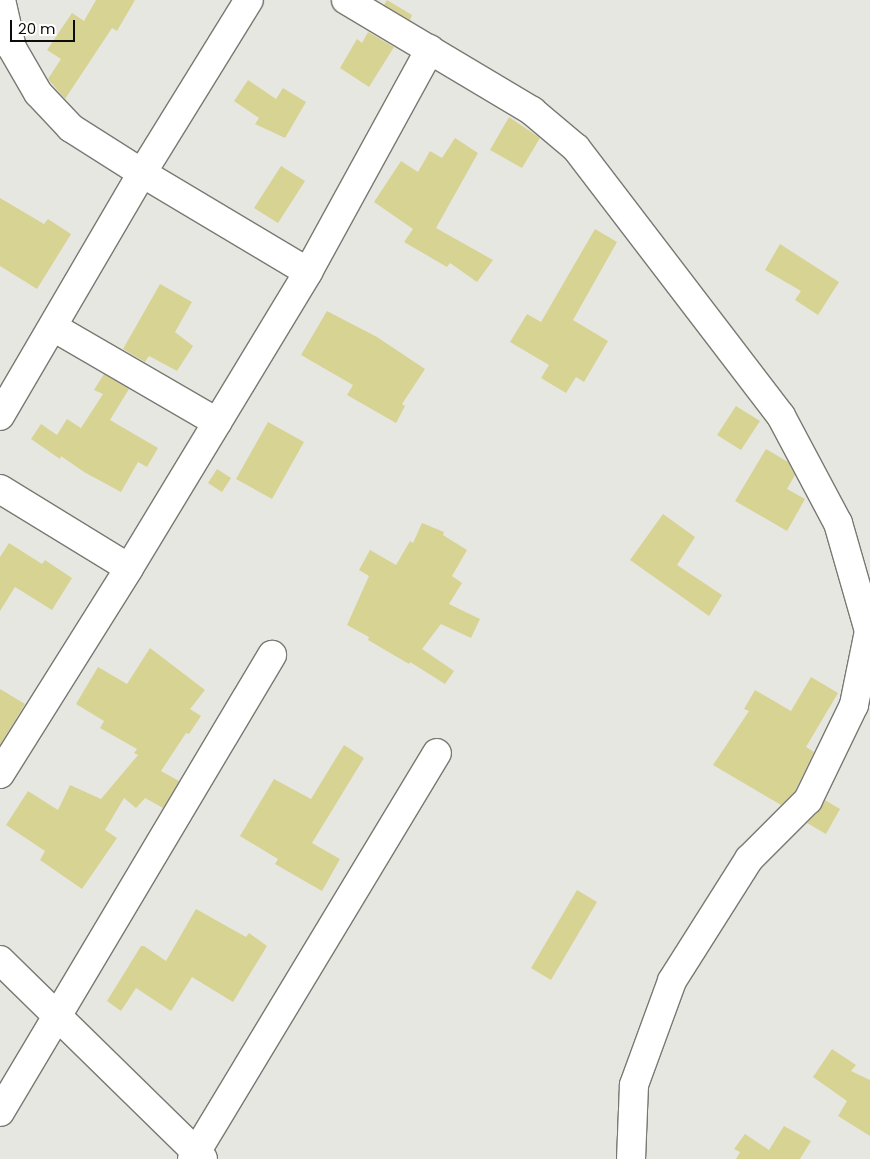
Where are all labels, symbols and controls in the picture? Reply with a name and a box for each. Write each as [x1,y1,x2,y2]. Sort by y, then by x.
scale bar [12,10,78,42]
text: 20 m [18,18,56,39]

